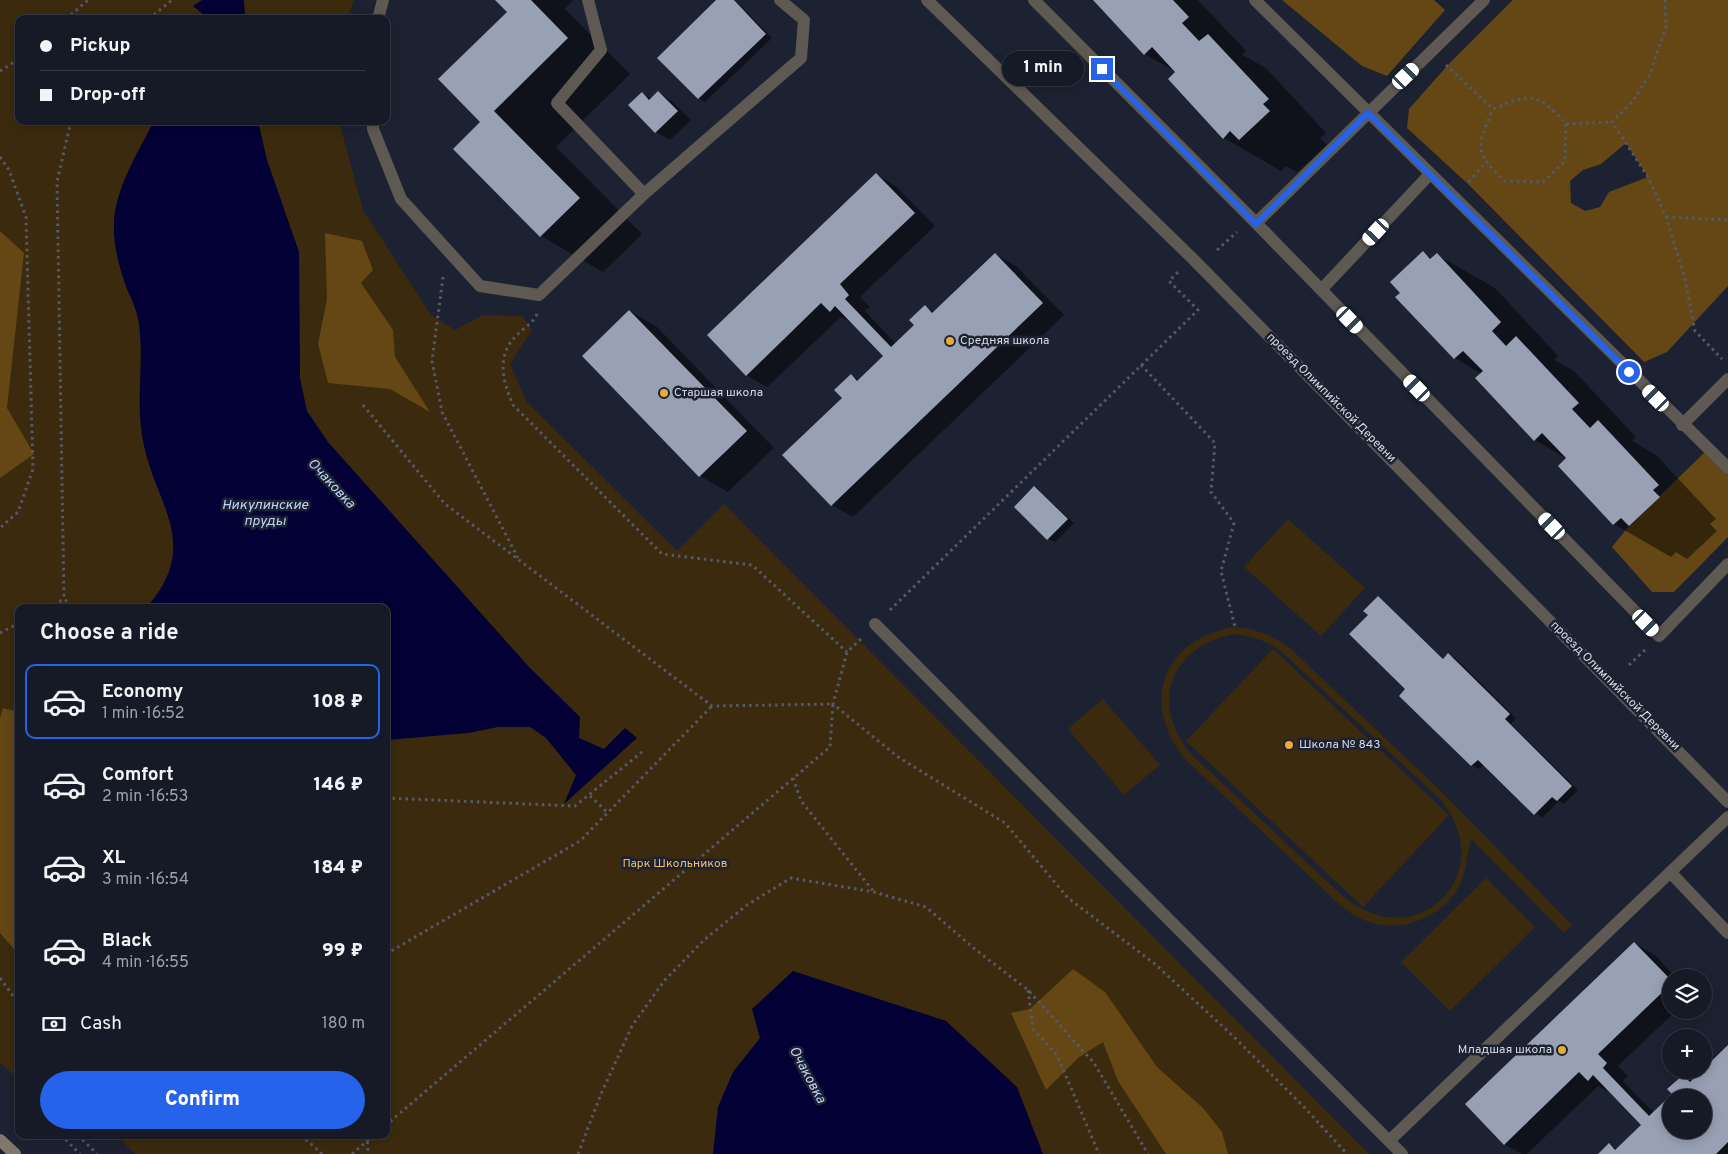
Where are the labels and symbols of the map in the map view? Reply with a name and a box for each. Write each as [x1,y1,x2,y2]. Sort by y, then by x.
callout: 1 min [1002,52,1084,86]
route end [1091,58,1113,80]
car [1390,60,1422,92]
car [1360,216,1391,248]
car [1334,304,1365,336]
street label: проезд Олимпийской Деревни [1263,330,1399,466]
place label: Средняя школа [960,333,1049,349]
marker: Средняя школа [944,335,956,347]
route start [1618,361,1640,383]
car [1401,372,1432,404]
car [1640,382,1671,414]
place label: Старшая школа [674,385,763,401]
marker: Старшая школа [658,387,670,399]
water label: Очаковка [304,455,359,513]
water label: Никулинские пруды [222,497,309,530]
car [1536,510,1567,542]
car [1630,607,1661,639]
street label: проезд Олимпийской Деревни [1547,618,1683,754]
place label: Школа № 843 [1299,737,1380,753]
marker: Школа № 843 [1283,739,1295,751]
park label: Парк Школьников [622,856,728,872]
place label: Младшая школа [1458,1042,1552,1058]
water label: Очаковка [785,1044,829,1107]
marker: Младшая школа [1556,1044,1568,1056]

